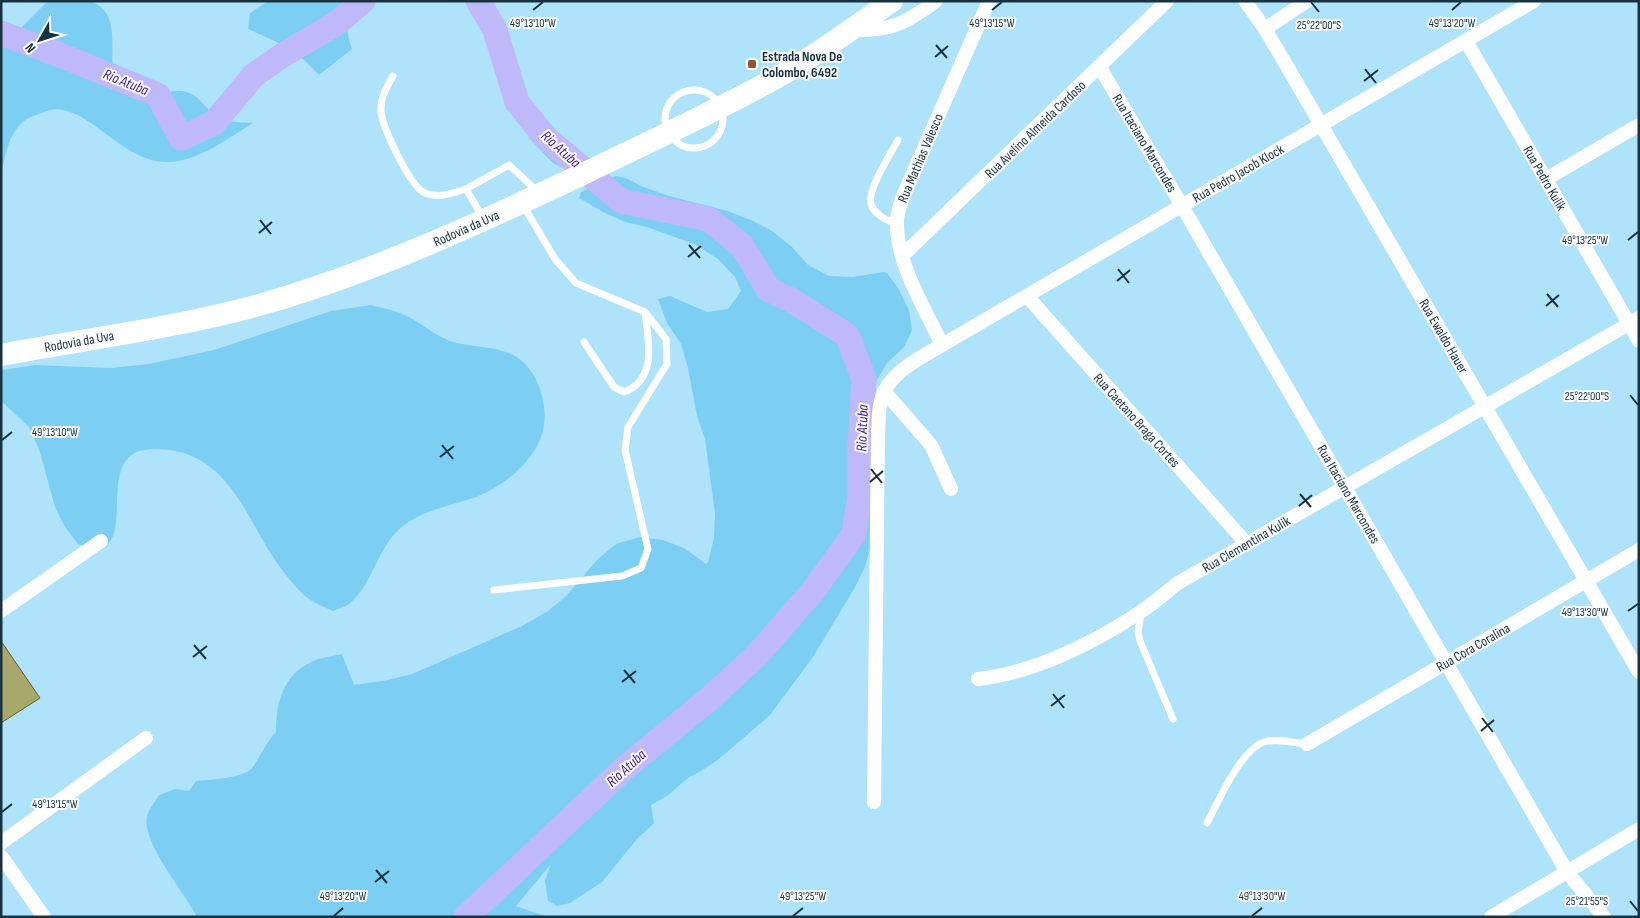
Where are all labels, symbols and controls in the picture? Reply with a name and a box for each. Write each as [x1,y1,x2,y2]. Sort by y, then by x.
north arrow [15,15,65,65]
text: 49°13'10"W [510,16,556,31]
text: 49°13'15"W [969,16,1015,31]
text: 49°13'20"W [1429,16,1475,31]
text: 25°22'00"S [1297,18,1341,33]
text: N [21,40,39,56]
place label: Estrada Nova De Colombo, 6492 [762,48,842,81]
marker: Estrada Nova De Colombo, 6492 [746,58,758,70]
water label: Rio Atuba [100,65,151,100]
street label: Rua Avelino Almeida Cardoso [981,77,1090,182]
street label: Rua Itaciano Marcondes [1109,91,1181,195]
street label: Rua Mathias Valesco [894,111,947,205]
water label: Rio Atuba [537,127,584,172]
street label: Rua Pedro Jacob Klock [1190,140,1287,206]
street label: Rua Pedro Kulik [1519,143,1570,214]
street label: Rodovia da Uva [431,206,502,251]
text: 49°13'25"W [1562,233,1608,248]
street label: Rua Ewaldo Hauer [1415,296,1472,377]
street label: Rodovia da Uva [43,327,115,356]
street label: Rua Caetano Braga Cortes [1090,370,1183,471]
text: 25°22'00"S [1565,389,1609,404]
water label: Rio Atuba [852,404,873,452]
text: 49°13'10"W [32,425,78,440]
street label: Rua Itaciano Marcondes [1313,442,1384,547]
street label: Rua Clementina Kulik [1199,512,1294,577]
text: 49°13'30"W [1562,605,1609,620]
street label: Rua Cora Coralina [1433,619,1513,675]
water label: Rio Atuba [603,746,650,791]
text: 49°13'15"W [32,797,78,812]
text: 49°13'20"W [320,889,366,904]
text: 49°13'25"W [780,889,826,904]
text: 49°13'30"W [1239,889,1286,904]
text: 25°21'55"S [1566,894,1608,909]

